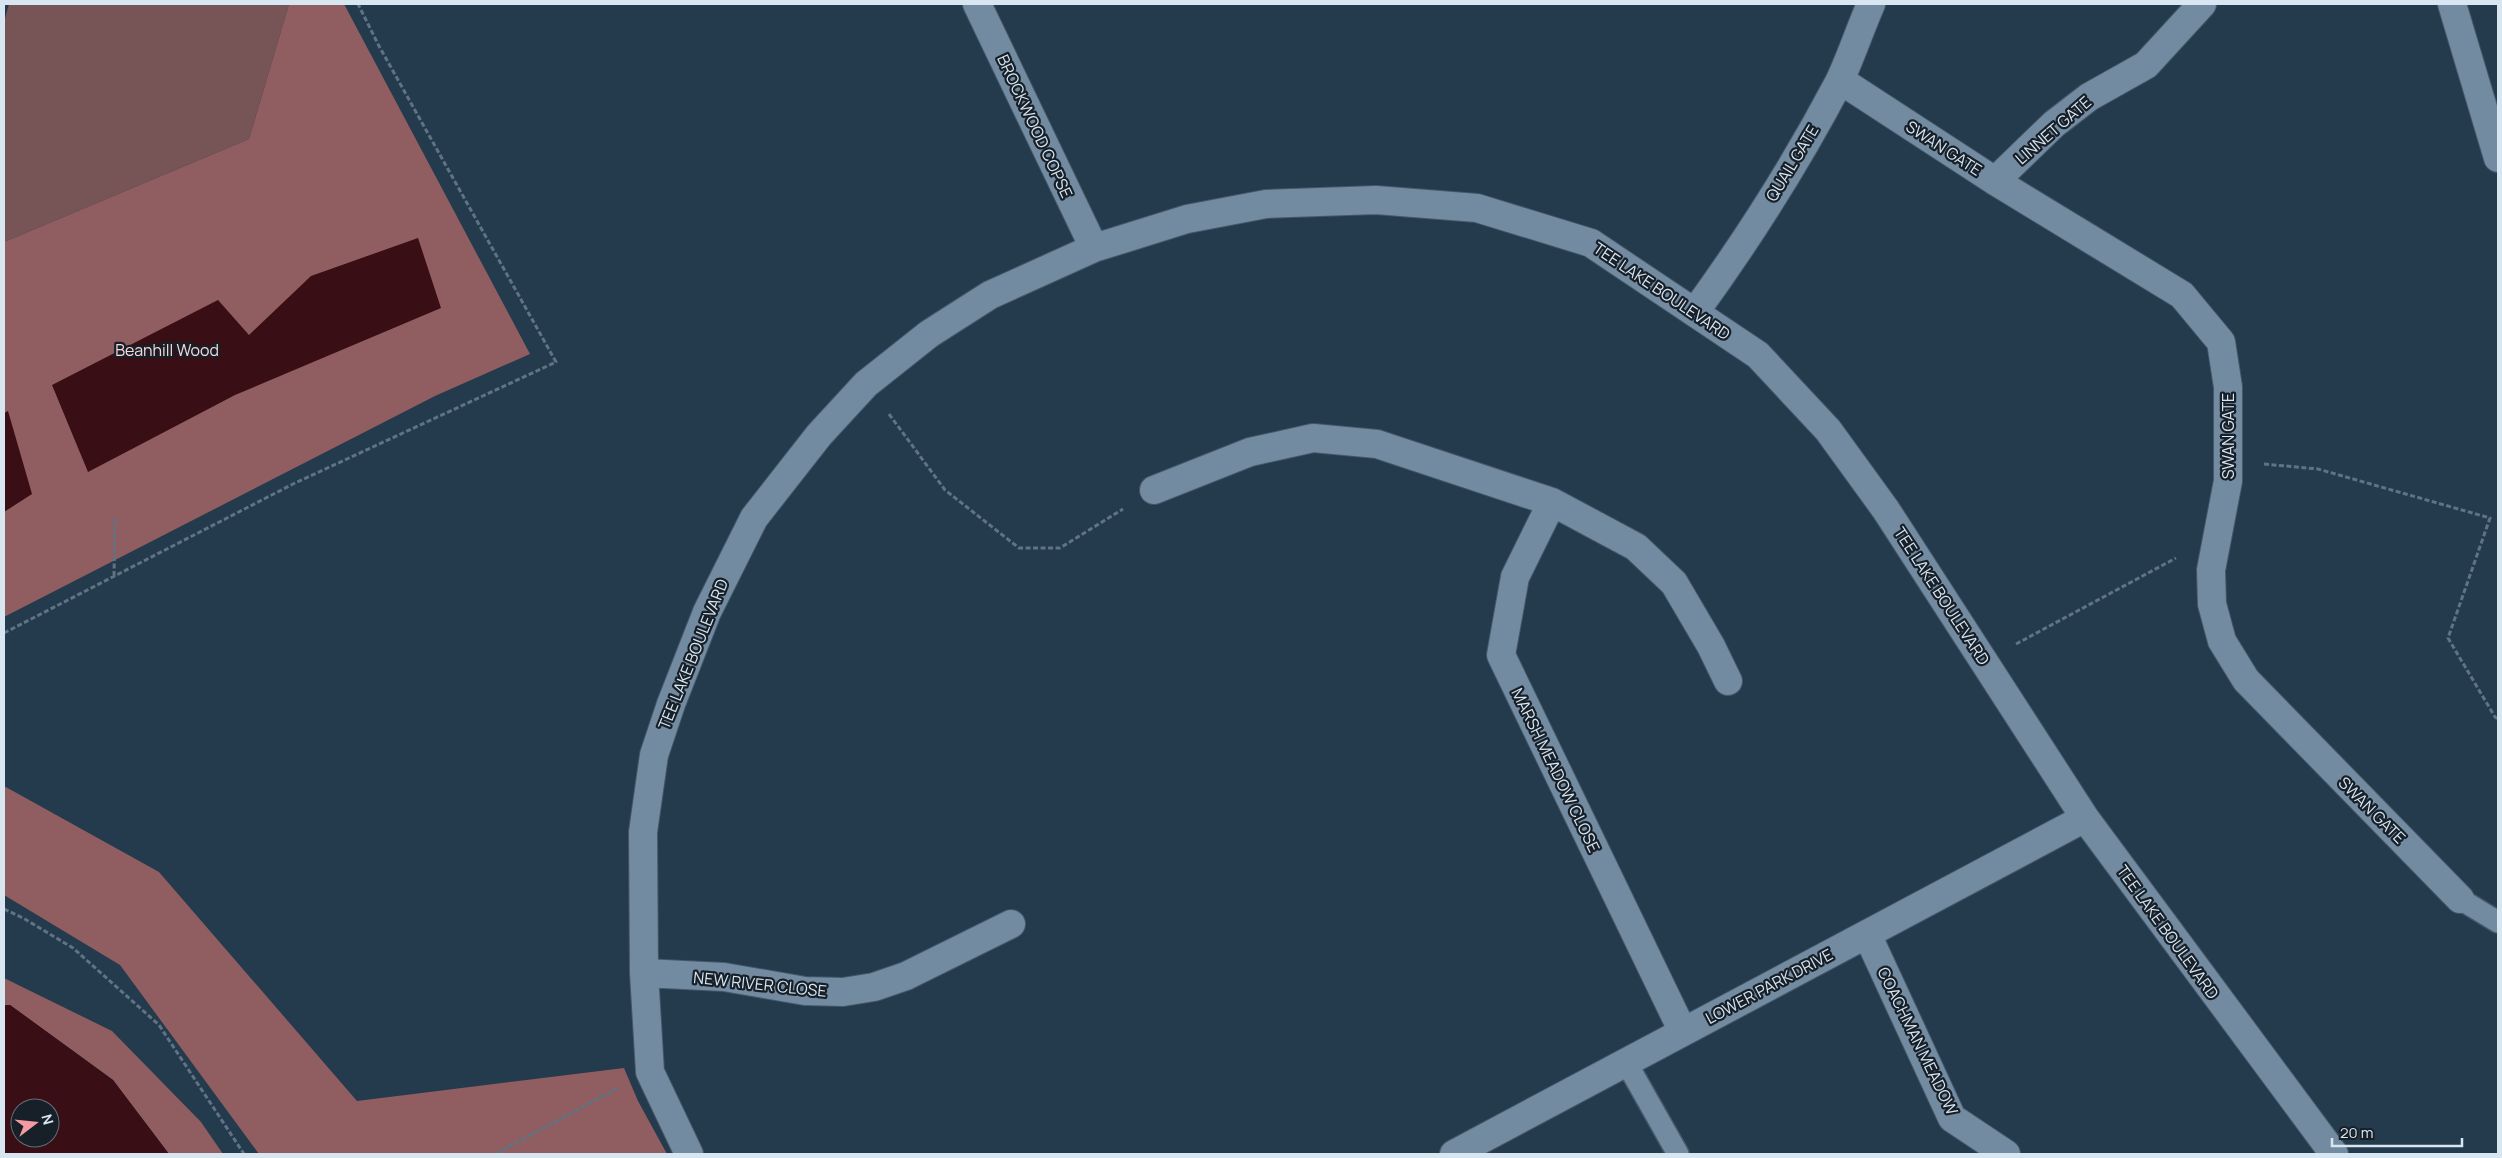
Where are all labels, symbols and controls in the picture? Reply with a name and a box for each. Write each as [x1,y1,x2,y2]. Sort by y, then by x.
street label: BROCKWOOD COPSE [992,51,1078,201]
street label: LINNET GATE [2010,91,2096,169]
street label: SWAN GATE [1902,115,1986,181]
street label: QUAIL GATE [1761,121,1823,205]
street label: TEE LAKE BOULEVARD [1589,237,1735,345]
park label: Beanhill Wood [115,339,219,361]
street label: SWAN GATE [2217,393,2239,479]
street label: TEE LAKE BOULEVARD [1889,523,1995,670]
street label: TEE LAKE BOULEVARD [653,575,733,733]
street label: MARSH MEADOW CLOSE [1507,684,1605,856]
street label: SWAN GATE [2334,772,2410,848]
street label: TEE LAKE BOULEVARD [2112,861,2224,1004]
street label: LOWER PARK DRIVE [1702,943,1836,1029]
street label: COACHMAN MEADOW [1873,963,1963,1119]
street label: NEW RIVER CLOSE [692,966,828,1002]
north arrow [10,1098,60,1148]
text: N [37,1112,58,1127]
scale bar [2332,1116,2462,1148]
text: 20 m [2340,1122,2373,1143]

